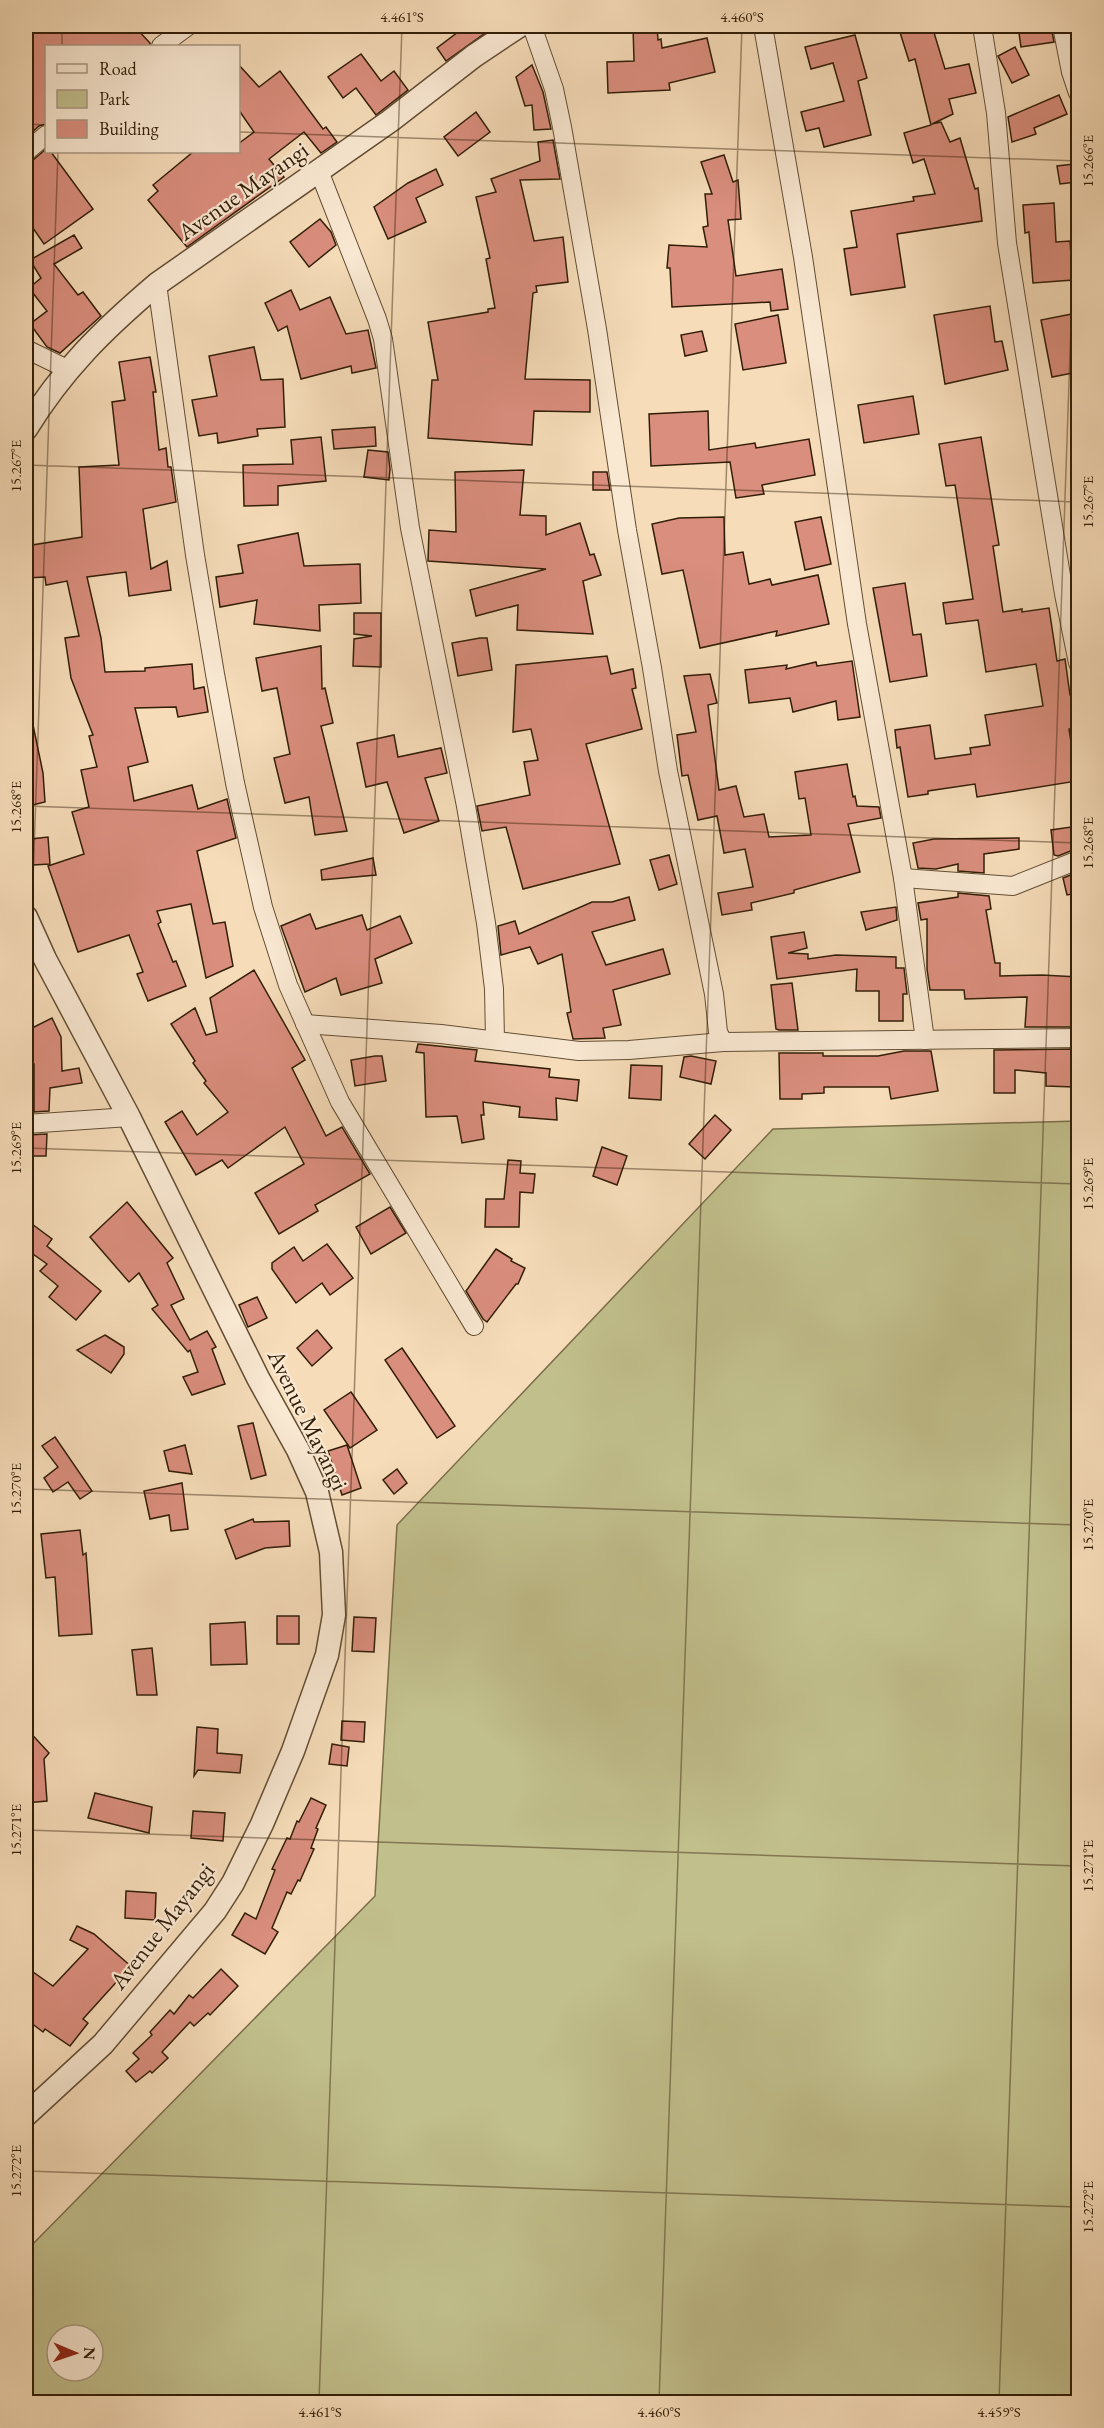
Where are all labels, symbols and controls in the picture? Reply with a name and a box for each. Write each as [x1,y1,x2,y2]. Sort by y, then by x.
text: 4.461°S [380,7,424,26]
text: 4.460°S [720,7,764,26]
legend [45,45,240,153]
text: Road [99,57,138,80]
text: Park [99,87,130,110]
text: Building [99,117,159,140]
street label: Avenue Mayangi [170,134,314,248]
text: 15.266°E [1078,134,1097,187]
text: 15.267°E [6,439,25,492]
text: 15.267°E [1078,475,1097,528]
text: 15.268°E [6,780,25,833]
text: 15.268°E [1078,816,1097,869]
text: 15.269°E [6,1121,25,1174]
text: 15.269°E [1078,1157,1097,1210]
street label: Avenue Mayangi [261,1343,356,1495]
text: 15.270°E [6,1462,25,1515]
text: 15.270°E [1078,1498,1097,1551]
text: 15.271°E [6,1803,25,1856]
text: 15.271°E [1078,1839,1097,1892]
street label: Avenue Mayangi [102,1856,221,1996]
text: 15.272°E [6,2144,25,2197]
text: 15.272°E [1078,2180,1097,2233]
north arrow [45,2323,105,2383]
text: N [79,2347,100,2360]
text: 4.461°S [298,2402,342,2421]
text: 4.460°S [637,2402,681,2421]
text: 4.459°S [977,2402,1021,2421]

